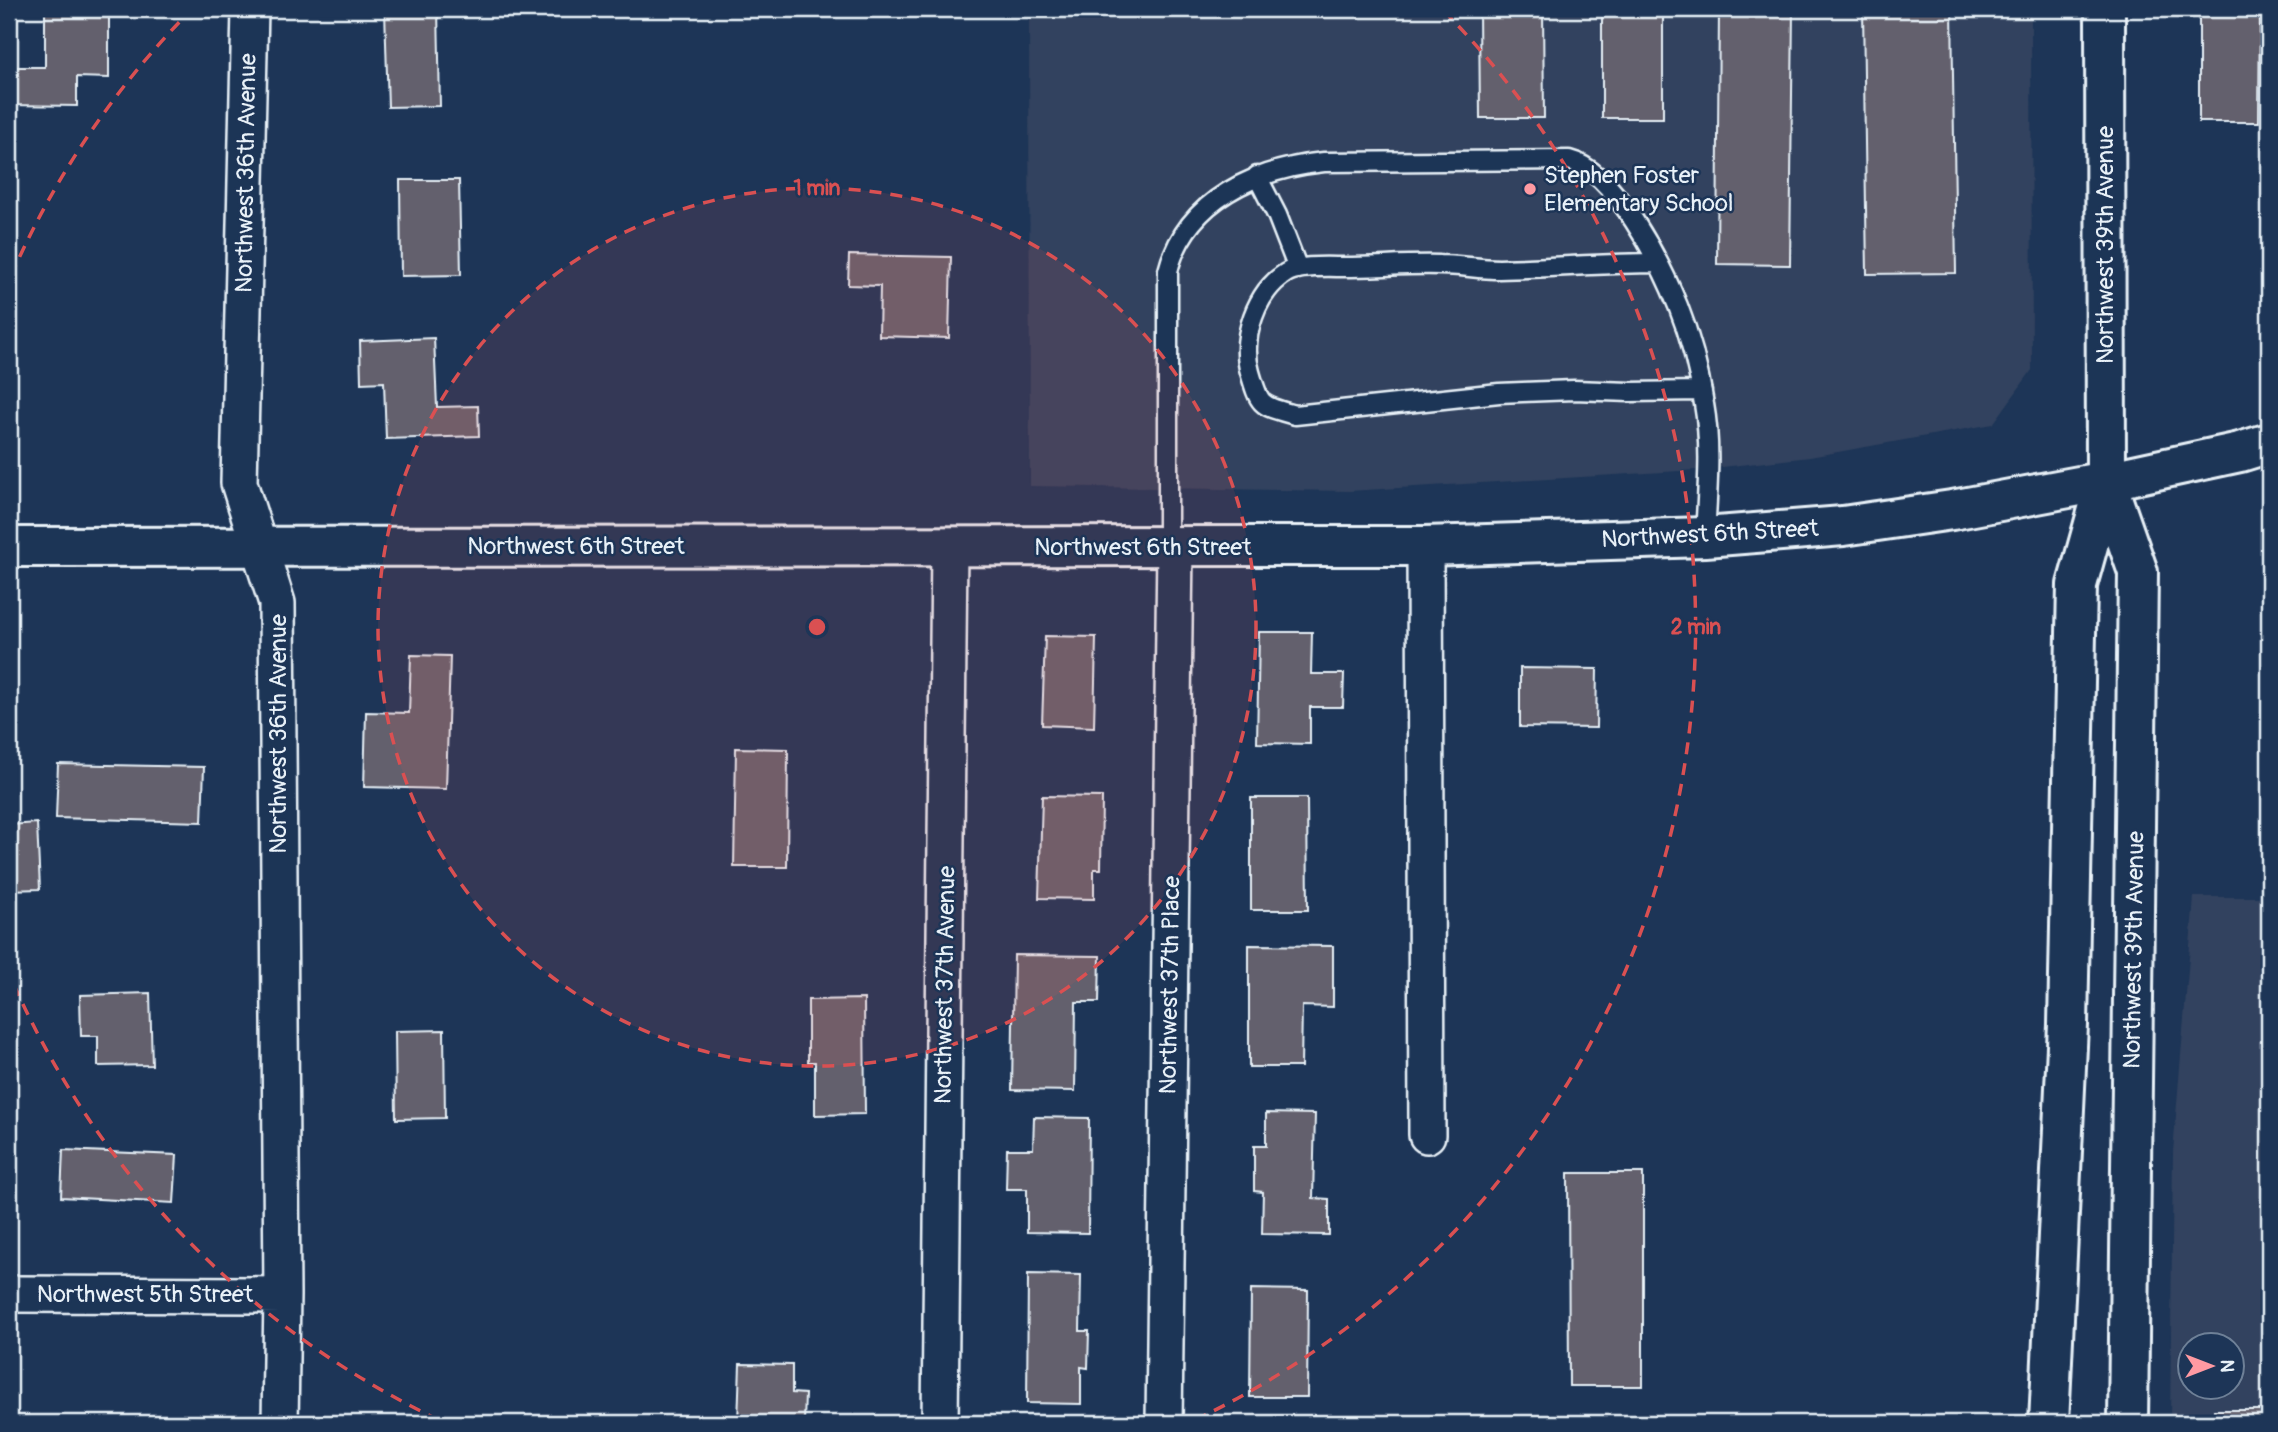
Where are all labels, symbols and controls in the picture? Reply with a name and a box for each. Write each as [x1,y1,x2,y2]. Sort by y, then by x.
street label: Northwest 36th Avenue [229,53,263,293]
street label: Northwest 39th Avenue [2091,126,2120,364]
place label: Stephen Foster Elementary School [1544,161,1734,218]
text: 1 min [794,175,841,202]
marker: Stephen Foster Elementary School [1522,181,1538,197]
street label: Northwest 6th Street [1601,514,1820,554]
street label: Northwest 6th Street [467,532,685,561]
street label: Northwest 6th Street [1034,533,1252,562]
street label: Northwest 36th Avenue [264,614,293,854]
text: 2 min [1671,614,1721,641]
centre of rings [805,615,829,639]
street label: Northwest 39th Avenue [2117,831,2151,1069]
street label: Northwest 37th Avenue [928,865,962,1104]
street label: Northwest 37th Place [1154,875,1186,1095]
street label: Northwest 5th Street [37,1280,254,1309]
north arrow [2176,1330,2246,1400]
text: N [2215,1360,2239,1373]

